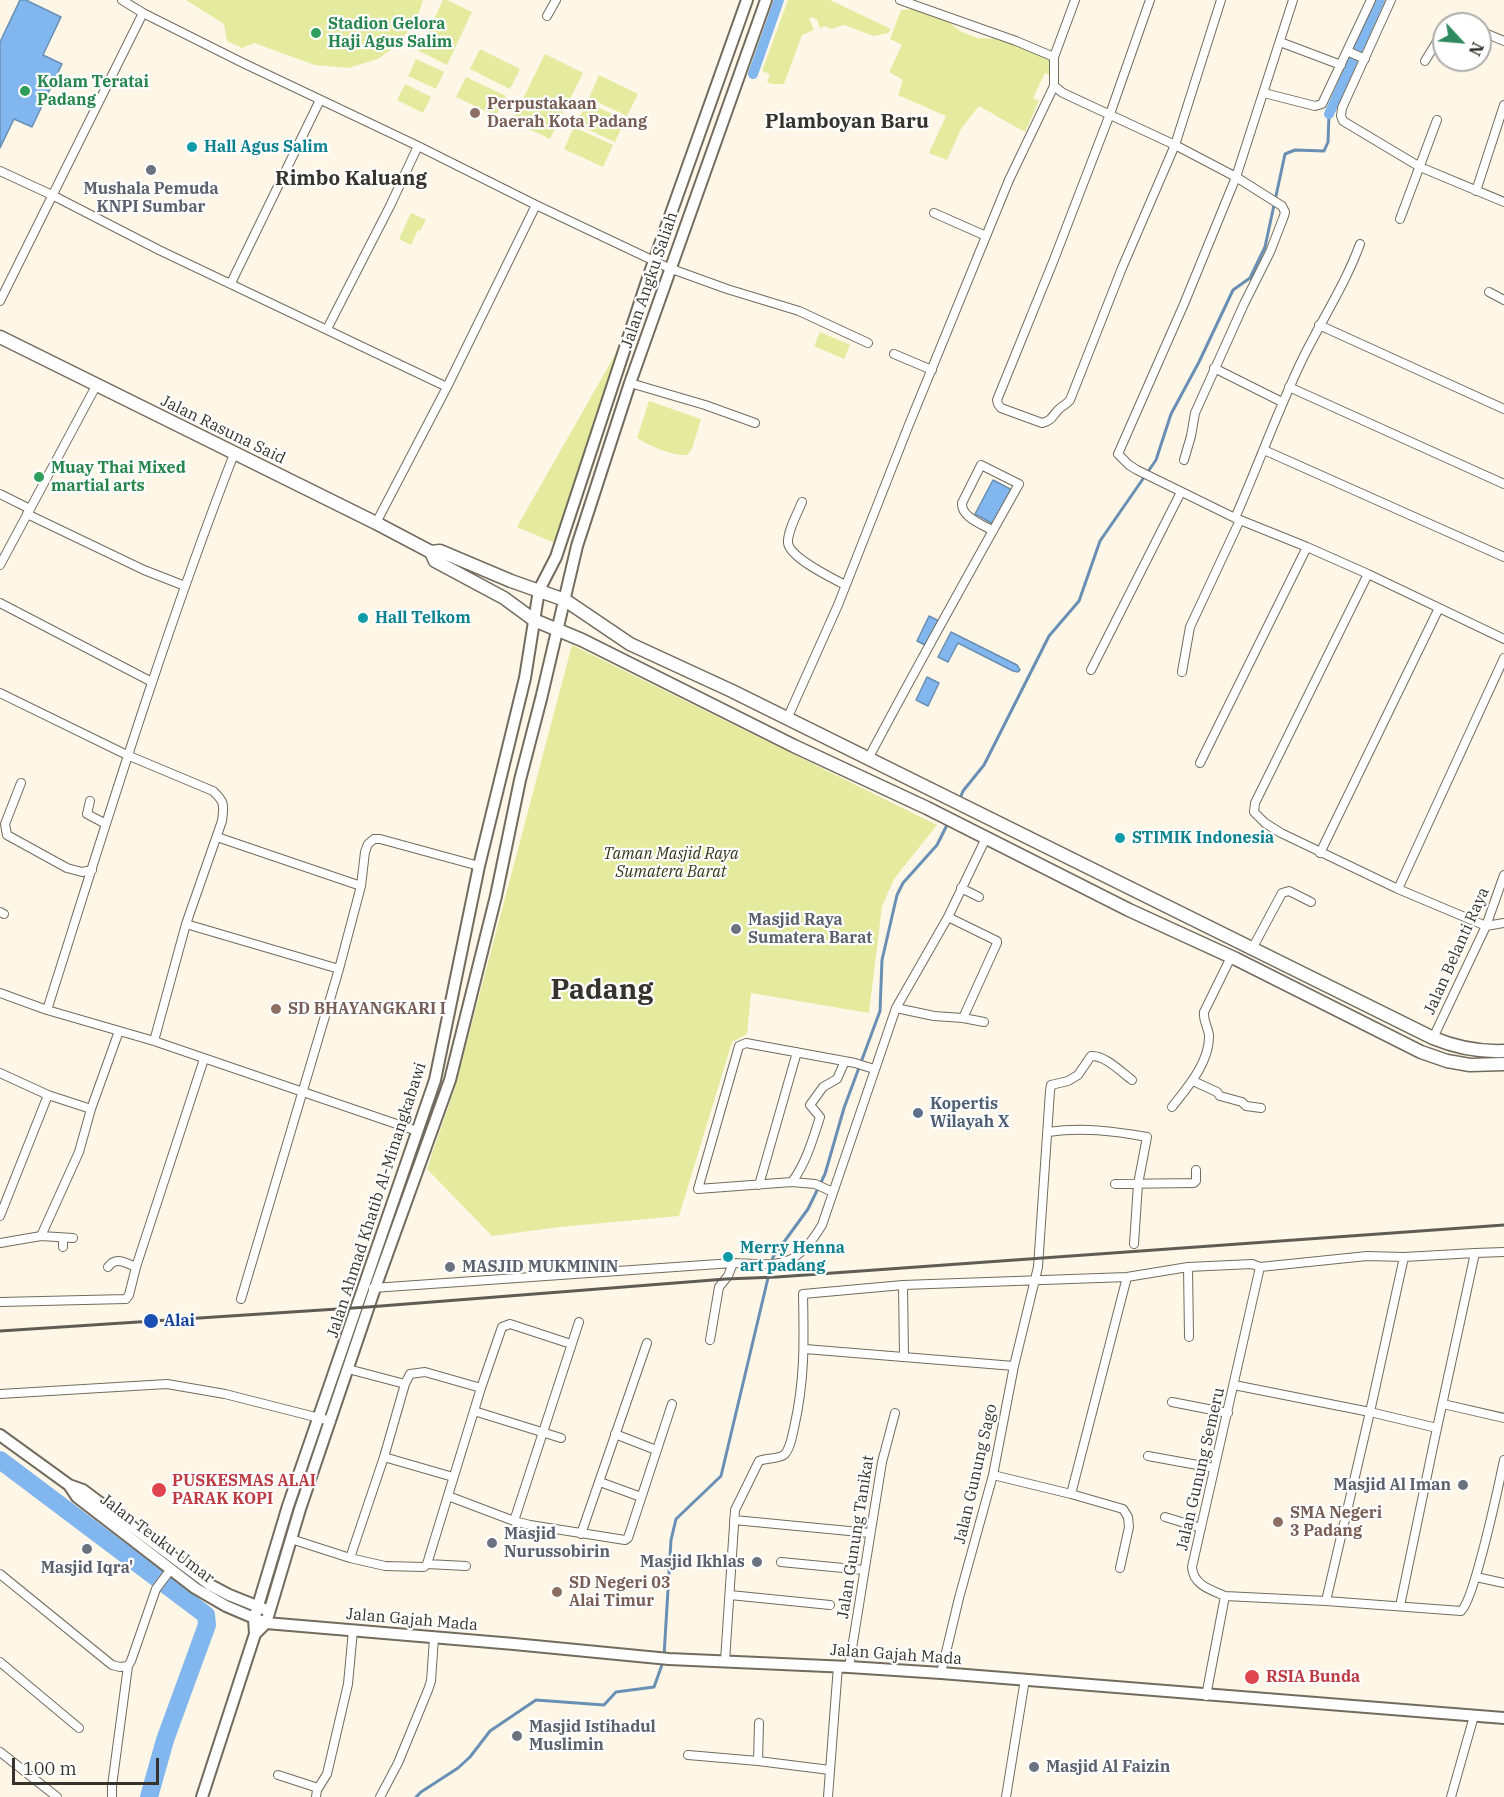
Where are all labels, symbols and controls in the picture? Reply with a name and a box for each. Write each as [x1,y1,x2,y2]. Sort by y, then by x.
north arrow [1432,12,1492,72]
place label: Stadion Gelora Haji Agus Salim [328,14,452,52]
marker: Stadion Gelora Haji Agus Salim [309,26,323,40]
text: N [1465,39,1488,59]
place label: Kolam Teratai Padang [37,72,149,110]
marker: Kolam Teratai Padang [18,84,32,98]
place label: Perpustakaan Daerah Kota Padang [487,94,647,132]
marker: Perpustakaan Daerah Kota Padang [468,106,482,120]
district label: Plamboyan Baru [765,110,929,134]
place label: Hall Agus Salim [204,137,328,157]
marker: Hall Agus Salim [185,140,199,154]
marker: Mushala Pemuda KNPI Sumbar [144,163,158,177]
district label: Rimbo Kaluang [275,167,427,191]
place label: Mushala Pemuda KNPI Sumbar [83,179,219,217]
street label: Jalan Angku Saliah [618,209,682,351]
street label: Jalan Rasuna Said [158,392,288,468]
place label: Muay Thai Mixed martial arts [51,458,186,496]
marker: Muay Thai Mixed martial arts [32,470,46,484]
place label: Hall Telkom [375,608,471,628]
marker: Hall Telkom [356,611,370,625]
place label: STIMIK Indonesia [1132,828,1274,848]
marker: STIMIK Indonesia [1113,831,1127,845]
park label: Taman Masjid Raya Sumatera Barat [603,844,739,882]
street label: Jalan Belanti Raya [1420,884,1494,1018]
place label: Masjid Raya Sumatera Barat [748,910,872,948]
marker: Masjid Raya Sumatera Barat [729,922,743,936]
district label: Padang [550,974,654,1008]
place label: SD BHAYANGKARI I [288,999,446,1019]
marker: SD BHAYANGKARI I [269,1002,283,1016]
street label: Jalan Ahmad Khatib Al-Minangkabawi [323,1060,431,1340]
place label: Kopertis Wilayah X [930,1094,1009,1132]
marker: Kopertis Wilayah X [911,1106,925,1120]
place label: Merry Henna art padang [740,1238,845,1276]
marker: Merry Henna art padang [721,1250,735,1264]
place label: MASJID MUKMININ [462,1257,619,1277]
marker: MASJID MUKMININ [443,1260,457,1274]
place label: Alai [164,1311,195,1331]
marker: Alai [142,1312,160,1330]
street label: Jalan Gunung Semeru [1173,1386,1229,1552]
street label: Jalan Gunung Sago [951,1402,1001,1546]
street label: Jalan Gunung Tanikat [834,1454,878,1620]
place label: PUSKESMAS ALAI PARAK KOPI [172,1471,316,1509]
place label: Masjid Al Iman [1334,1475,1451,1495]
marker: Masjid Al Iman [1456,1478,1470,1492]
marker: PUSKESMAS ALAI PARAK KOPI [150,1481,168,1499]
street label: Jalan Teuku Umar [96,1490,218,1588]
place label: SMA Negeri 3 Padang [1290,1503,1382,1541]
marker: SMA Negeri 3 Padang [1271,1515,1285,1529]
place label: Masjid Nurussobirin [504,1524,610,1562]
marker: Masjid Nurussobirin [485,1536,499,1550]
marker: Masjid Iqra' [80,1542,94,1556]
place label: Masjid Ikhlas [640,1552,745,1572]
marker: Masjid Ikhlas [750,1555,764,1569]
place label: Masjid Iqra' [41,1558,133,1578]
place label: SD Negeri 03 Alai Timur [569,1573,671,1611]
marker: SD Negeri 03 Alai Timur [550,1585,564,1599]
street label: Jalan Gajah Mada [345,1605,479,1635]
street label: Jalan Gajah Mada [829,1641,963,1669]
place label: RSIA Bunda [1266,1667,1360,1687]
marker: RSIA Bunda [1243,1668,1261,1686]
place label: Masjid Istihadul Muslimin [529,1717,656,1755]
marker: Masjid Istihadul Muslimin [510,1729,524,1743]
scale bar [15,1746,162,1784]
text: 100 m [23,1757,77,1780]
place label: Masjid Al Faizin [1046,1757,1170,1777]
marker: Masjid Al Faizin [1027,1760,1041,1774]

